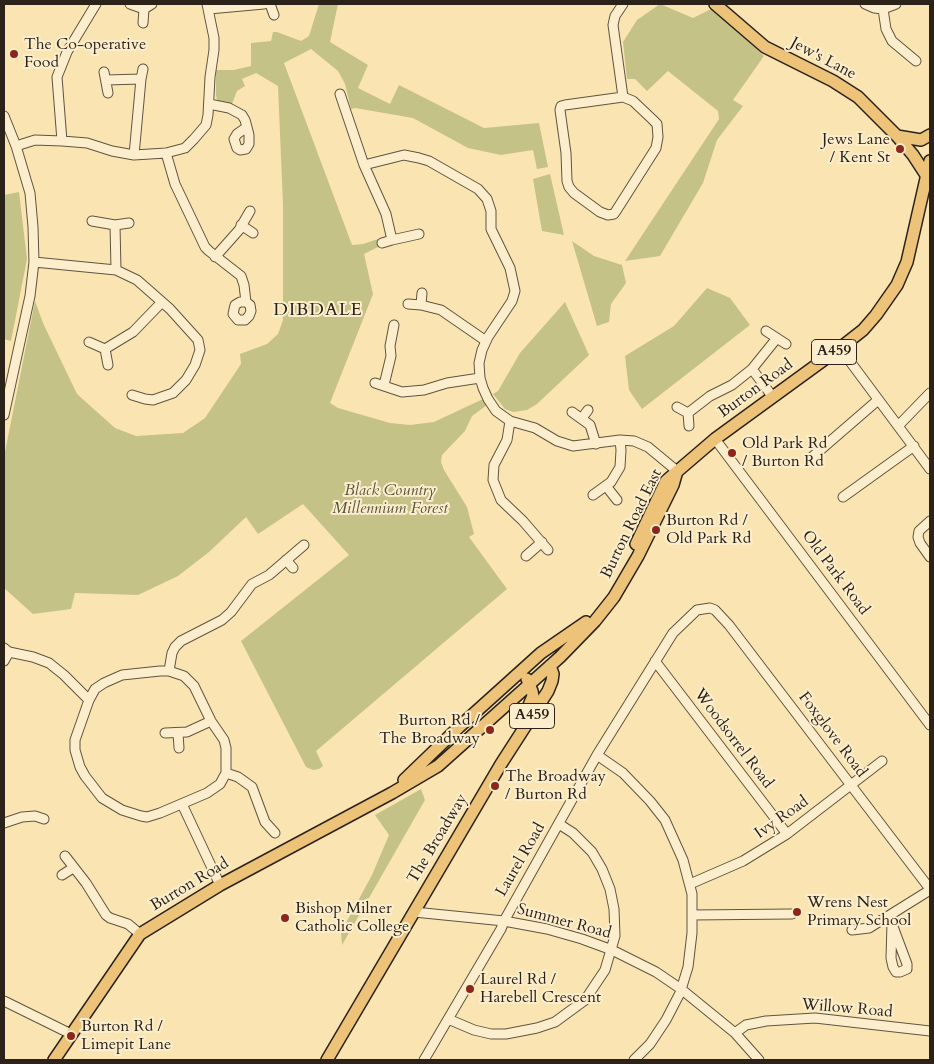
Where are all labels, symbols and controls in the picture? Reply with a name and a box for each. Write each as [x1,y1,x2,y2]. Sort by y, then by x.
street label: Jew's Lane [787,34,859,84]
place label: The Co-operative Food [24,35,146,73]
marker: The Co-operative Food [8,48,20,60]
place label: Jews Lane / Kent St [822,130,890,168]
marker: Jews Lane / Kent St [894,143,906,155]
district label: DIBDALE [272,300,364,322]
road number: A459 [812,340,856,364]
street label: Burton Road [715,355,797,423]
place label: Old Park Rd / Burton Rd [742,434,827,472]
marker: Old Park Rd / Burton Rd [726,447,738,459]
street label: Burton Road East [597,466,667,582]
park label: Black Country Millennium Forest [332,481,448,519]
place label: Burton Rd / Old Park Rd [666,511,751,549]
marker: Burton Rd / Old Park Rd [650,524,662,536]
street label: Old Park Road [797,527,873,619]
street label: Woodsorrel Road [689,685,777,793]
street label: Foxglove Road [794,688,870,782]
road number: A459 [510,704,554,728]
place label: Burton Rd / The Broadway [379,711,480,749]
marker: Burton Rd / The Broadway [484,724,496,736]
place label: The Broadway / Burton Rd [505,767,606,805]
marker: The Broadway / Burton Rd [489,780,501,792]
street label: The Broadway [404,791,472,887]
street label: Ivy Road [751,793,813,843]
street label: Laurel Road [492,820,550,900]
street label: Burton Road [147,854,233,916]
place label: Wrens Nest Primary School [807,893,911,931]
place label: Bishop Milner Catholic College [295,899,409,937]
street label: Summer Road [515,900,613,944]
marker: Wrens Nest Primary School [791,906,803,918]
marker: Bishop Milner Catholic College [279,912,291,924]
place label: Laurel Rd / Harebell Crescent [480,970,601,1008]
marker: Laurel Rd / Harebell Crescent [464,983,476,995]
street label: Willow Road [801,995,893,1023]
place label: Burton Rd / Limepit Lane [81,1017,171,1055]
marker: Burton Rd / Limepit Lane [65,1030,77,1042]

